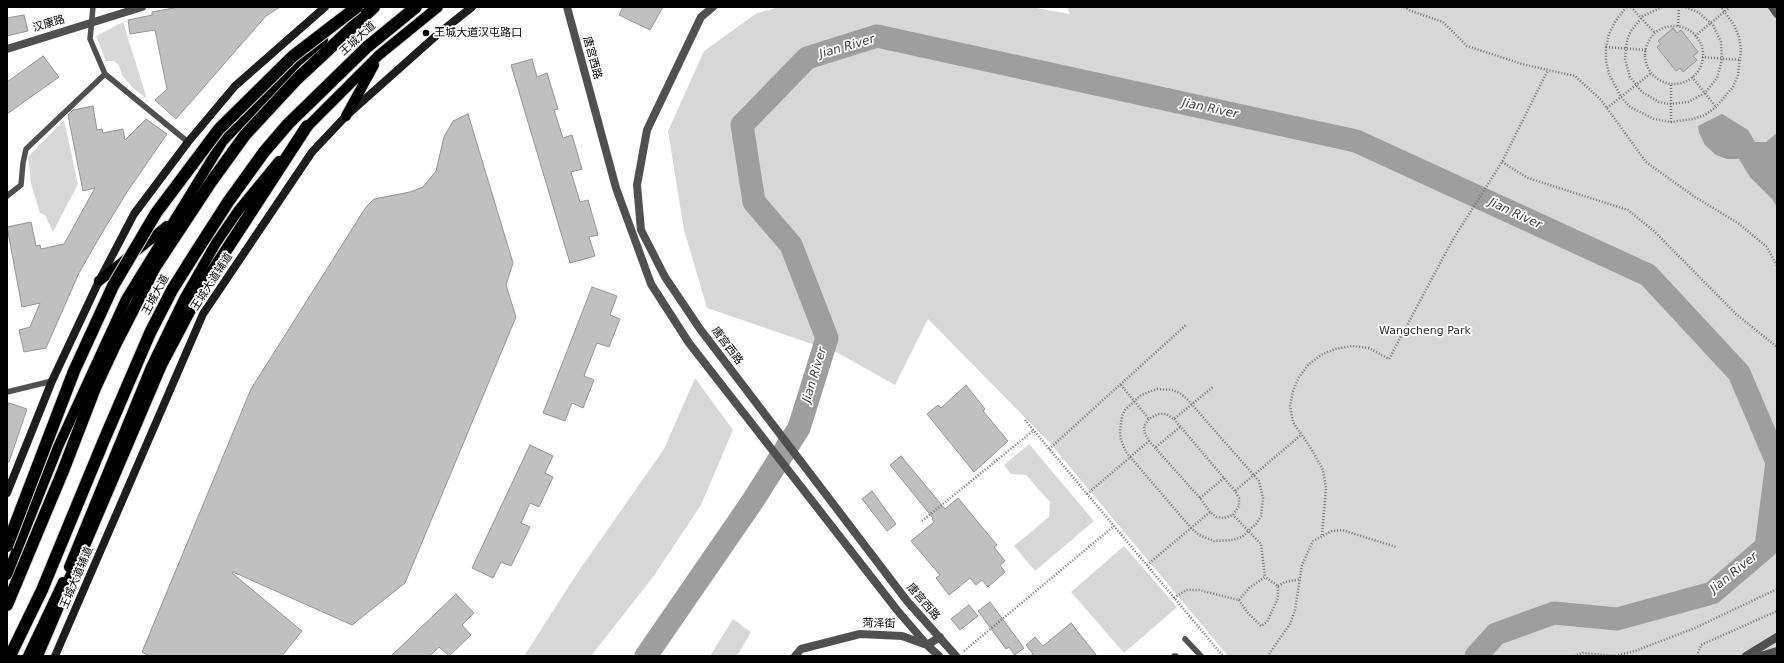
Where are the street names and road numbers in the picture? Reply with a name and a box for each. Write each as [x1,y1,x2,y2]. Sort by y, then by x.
street label: 汉康路 [31,13,67,35]
street label: 王城大道 [337,19,379,59]
street label: 唐宫西路 [580,35,604,81]
street label: 王城大道辅道 [188,251,236,313]
street label: 王城大道 [140,272,172,318]
street label: 唐宫西路 [708,324,746,368]
street label: 王城大道辅道 [58,545,96,611]
street label: 唐宫西路 [904,581,942,623]
street label: 菏泽街 [862,617,896,631]

